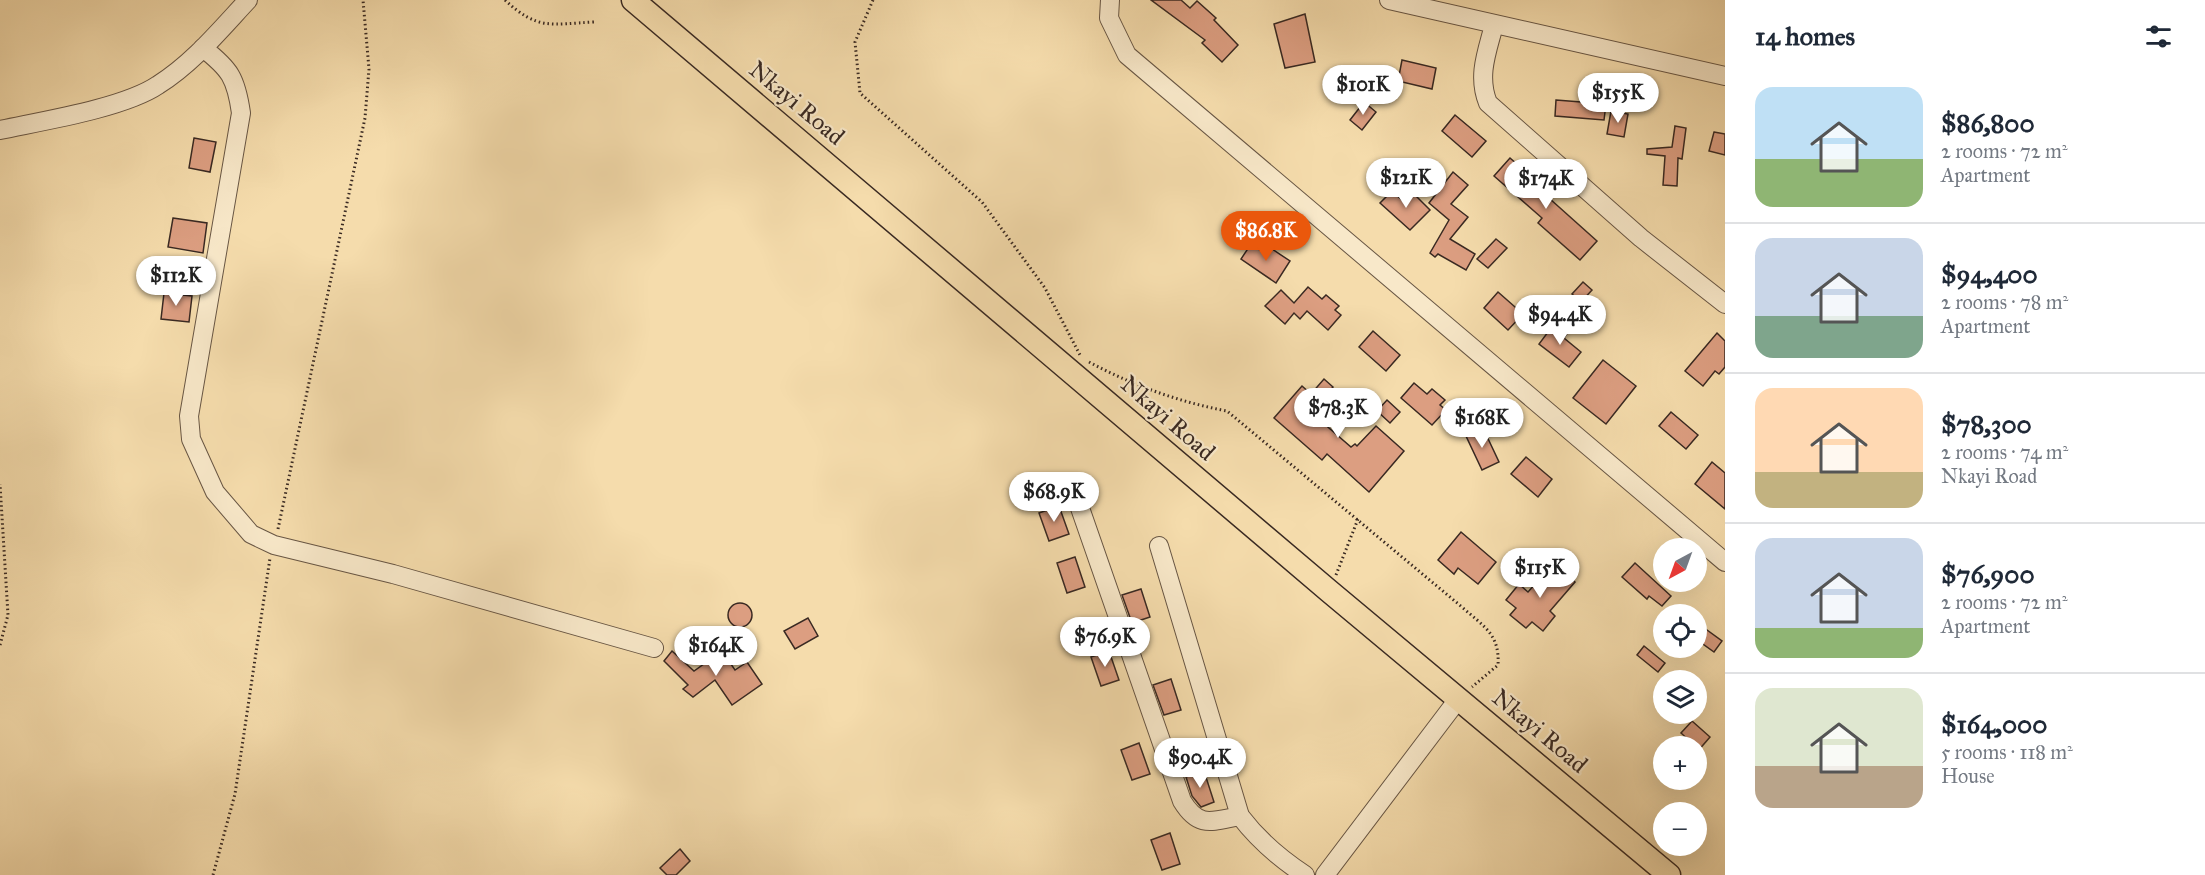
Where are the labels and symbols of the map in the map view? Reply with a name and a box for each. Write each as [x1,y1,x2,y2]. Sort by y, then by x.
street label: Nkayi Road [743,54,851,152]
pin: $101K [1321,65,1405,116]
pin: $155K [1576,73,1660,124]
pin: $121K [1364,158,1448,209]
pin: $174K [1504,159,1588,210]
pin: $86.8K [1217,211,1315,262]
pin: $112K [134,256,218,307]
pin: $94.4K [1511,295,1609,346]
street label: Nkayi Road [1115,369,1221,467]
pin: $78.3K [1289,388,1387,439]
pin: $168K [1440,398,1524,449]
pin: $68.9K [1005,472,1103,523]
north arrow [1653,538,1707,592]
pin: $115K [1498,548,1582,599]
pin: $76.9K [1056,617,1154,668]
pin: $164K [674,626,758,677]
street label: Nkayi Road [1486,682,1594,780]
pin: $90.4K [1151,738,1249,789]

